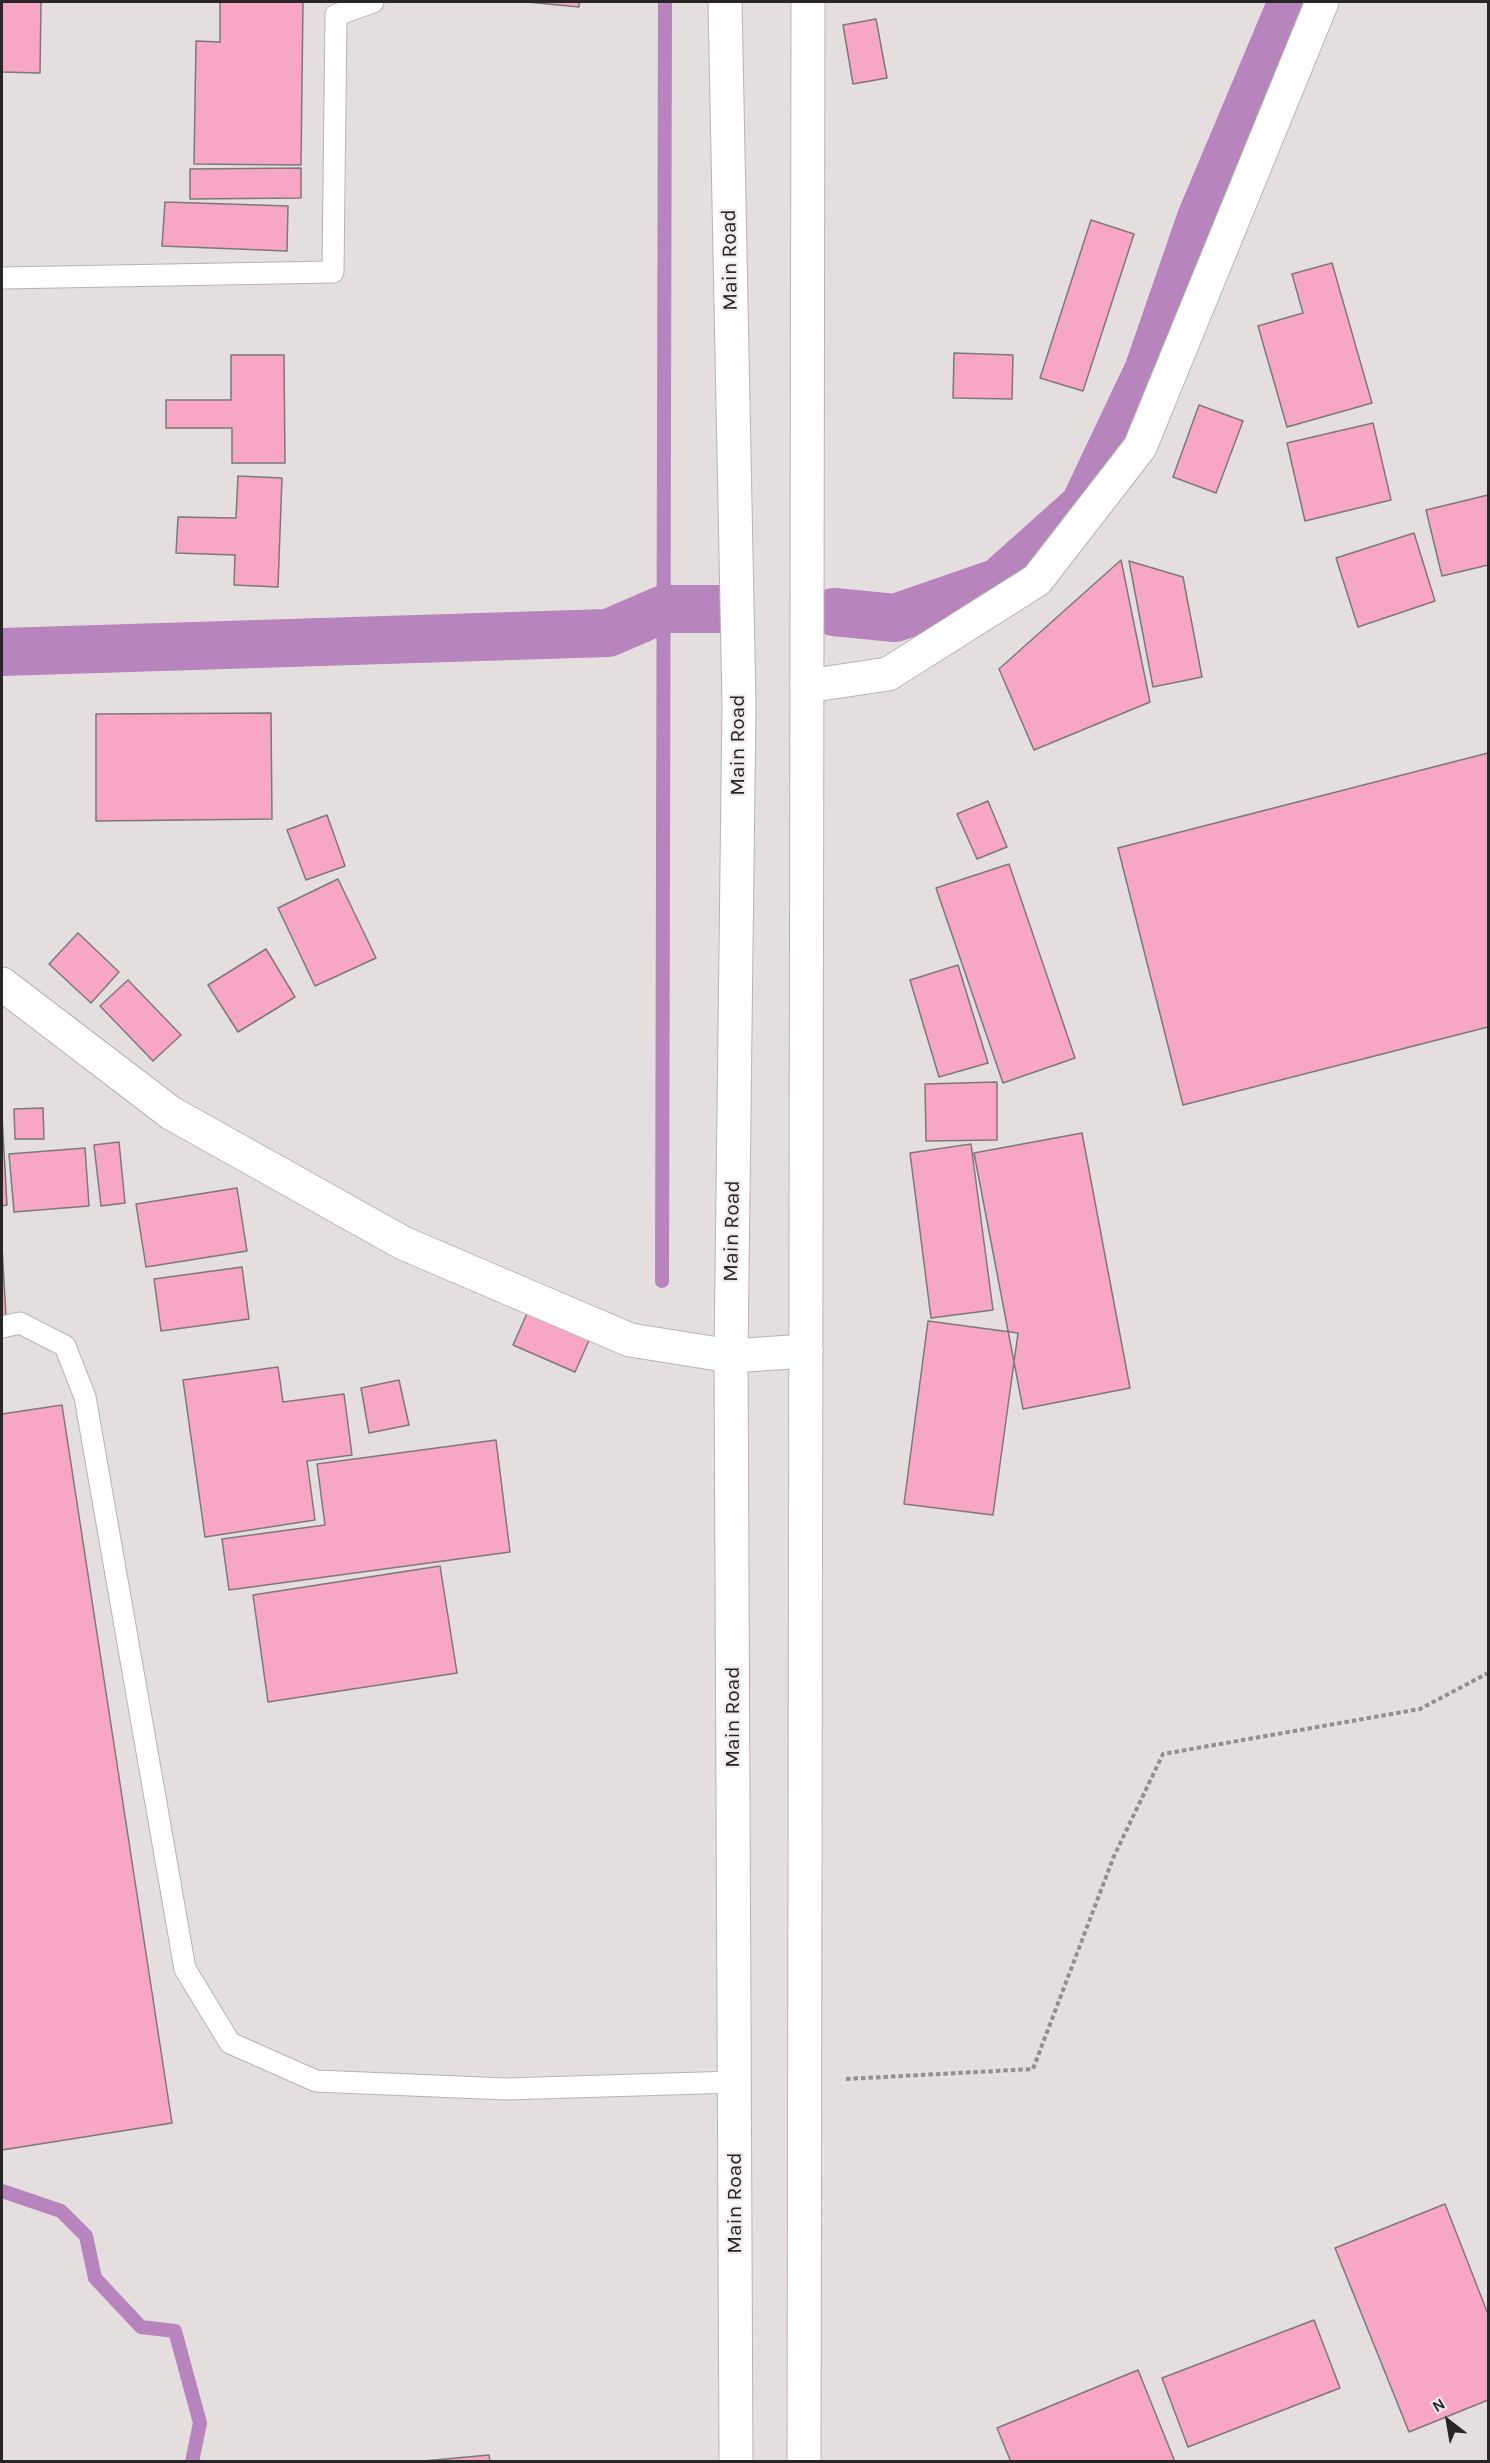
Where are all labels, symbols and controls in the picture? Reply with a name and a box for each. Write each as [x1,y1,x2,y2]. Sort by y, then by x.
street label: Main Road [717,209,743,311]
street label: Main Road [725,694,751,796]
street label: Main Road [719,1180,745,1282]
street label: Main Road [720,1666,746,1768]
street label: Main Road [722,2152,748,2254]
north arrow [1418,2391,1478,2451]
text: N [1429,2394,1448,2416]

